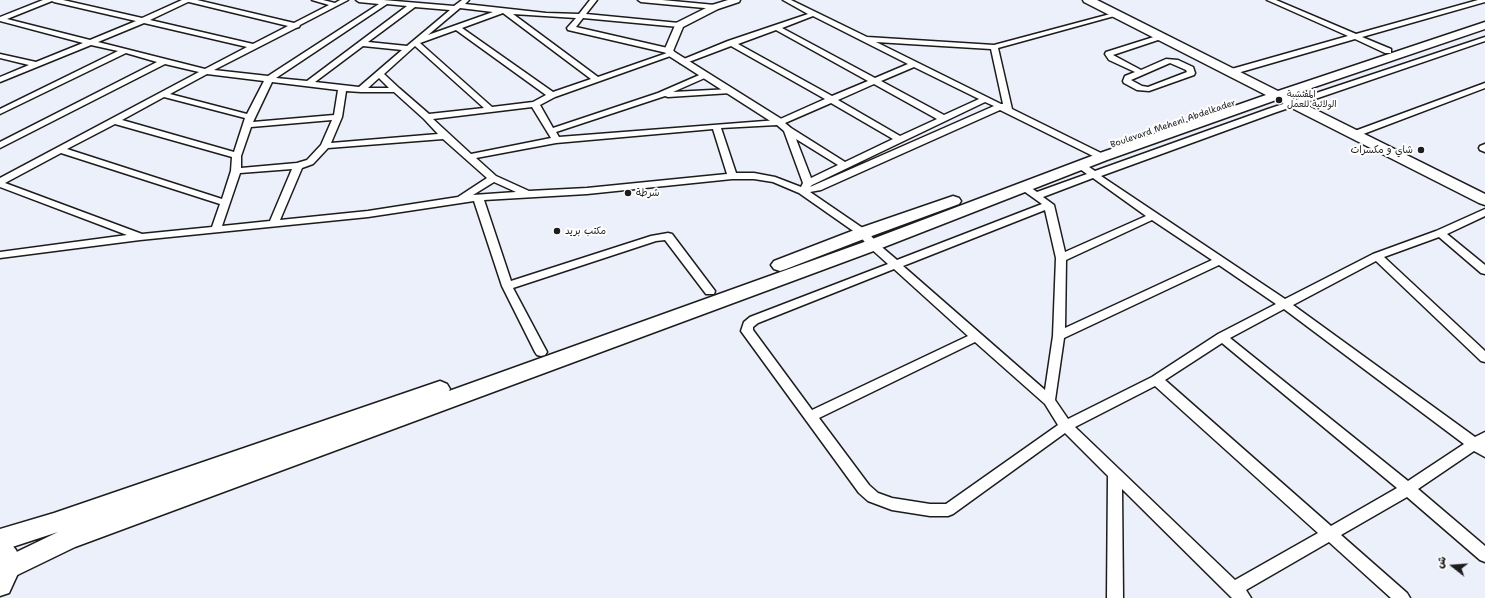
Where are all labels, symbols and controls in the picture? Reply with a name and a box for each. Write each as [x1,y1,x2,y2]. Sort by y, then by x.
place label: المفتشية الولائية للعمل [1287,90,1336,111]
marker: المفتشية الولائية للعمل [1274,95,1284,105]
street label: Boulevard Meheni Abdelkader [1109,97,1237,151]
place label: شاي و مكسرات [1350,144,1413,156]
marker: شاي و مكسرات [1416,145,1426,155]
place label: شرطة [636,187,660,199]
marker: شرطة [623,188,633,198]
place label: مكتب بريد [565,225,606,237]
marker: مكتب بريد [552,226,562,236]
north arrow [1433,546,1473,586]
text: ش [1432,554,1450,570]

